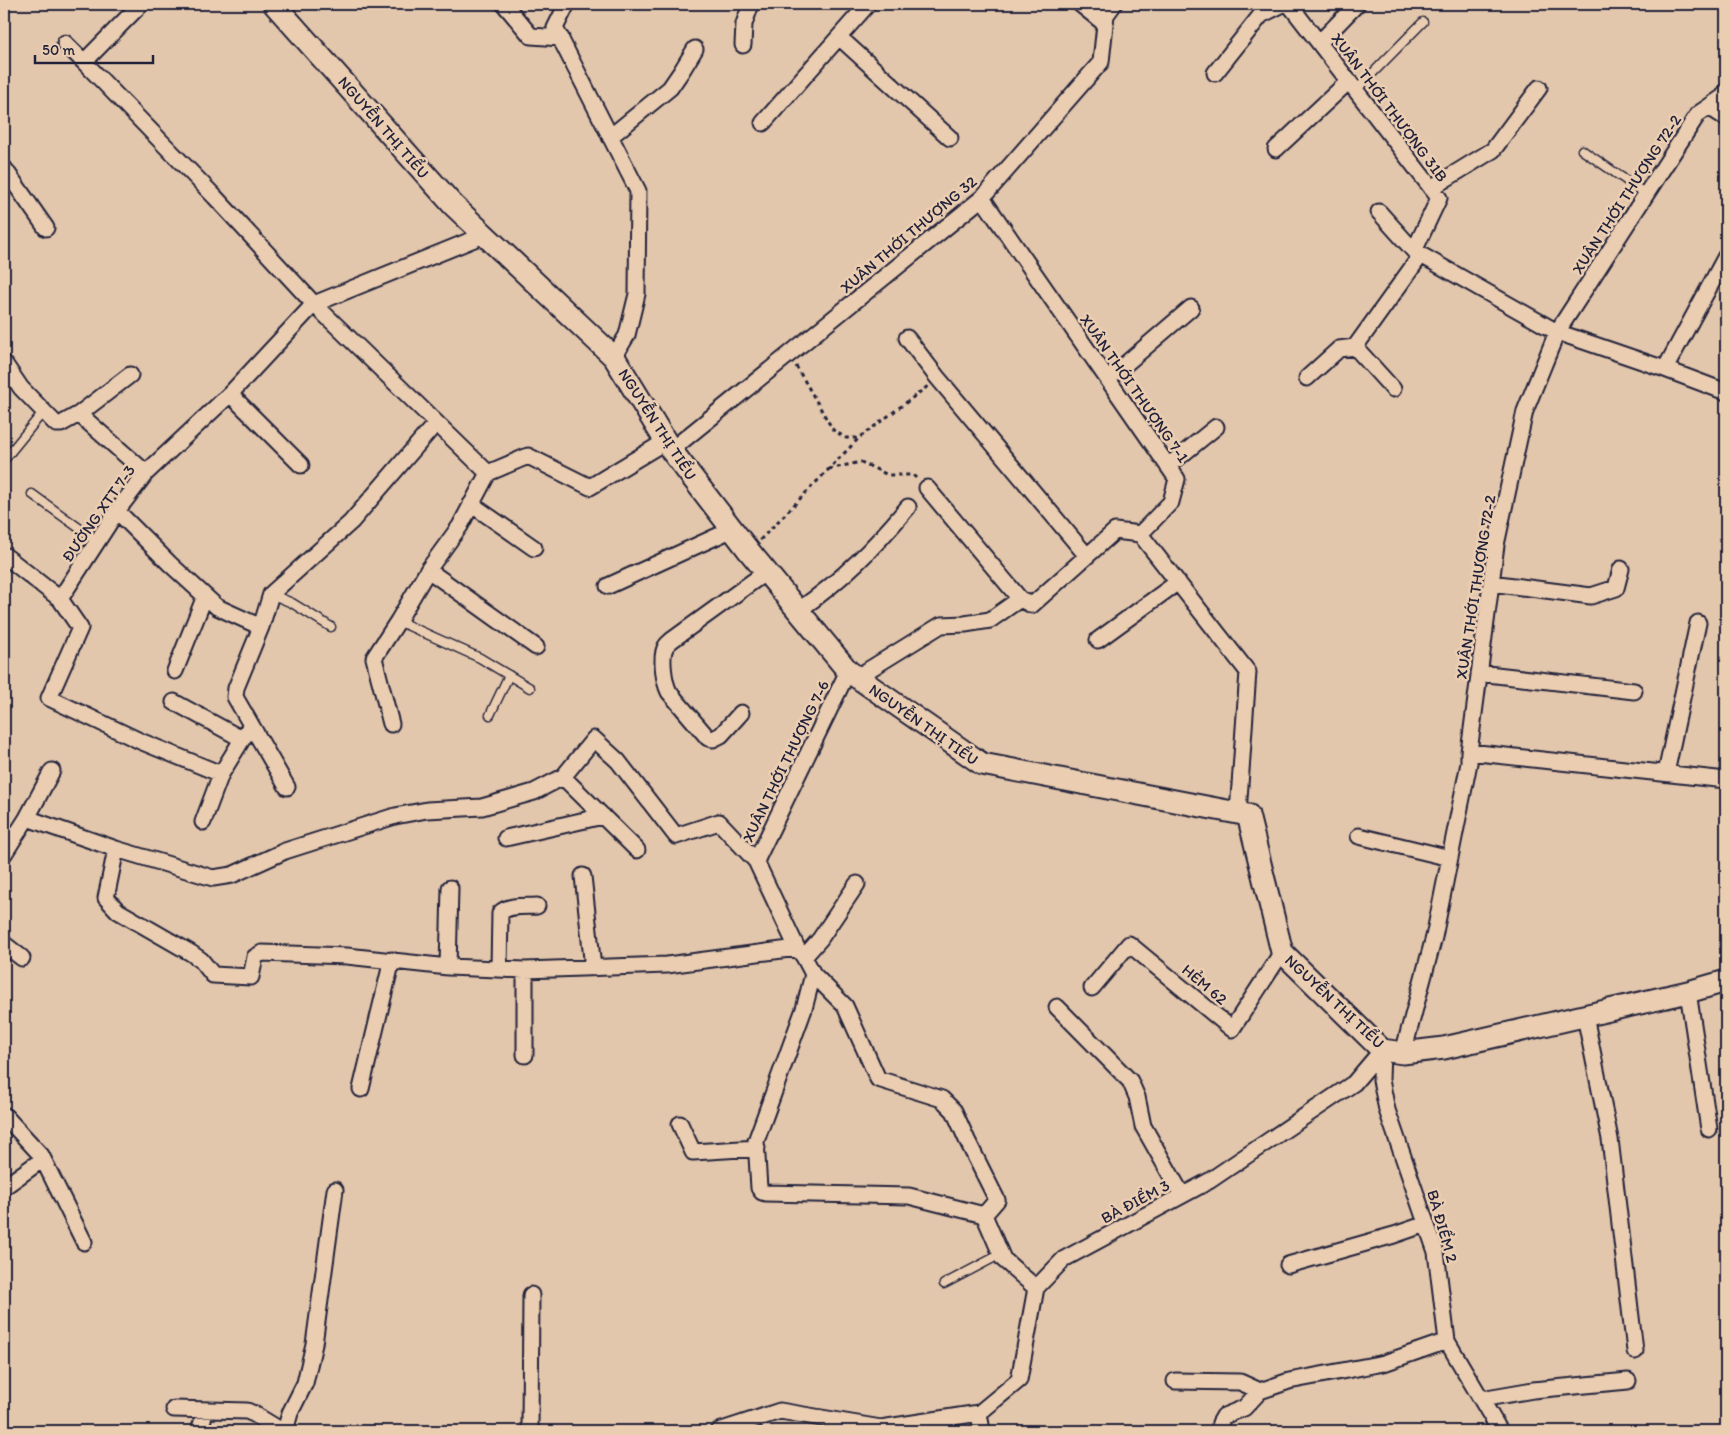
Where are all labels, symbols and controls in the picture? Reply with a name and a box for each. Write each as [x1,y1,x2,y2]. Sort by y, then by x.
street label: XUÂN THỚI THƯỢNG 31B [1327,29,1452,186]
scale bar [35,32,152,64]
text: 50 m [42,41,75,59]
street label: NGUYỄN THỊ TIỂU [334,72,434,182]
street label: XUÂN THỚI THƯỢNG 72-2 [1568,110,1685,278]
street label: XUÂN THỚI THƯỢNG 32 [836,171,981,297]
street label: XUÂN THỚI THƯỢNG 7-1 [1076,310,1193,467]
street label: NGUYỄN THỊ TIỂU [614,364,702,484]
street label: ĐƯỜNG XTT 7-3 [58,461,139,566]
street label: XUÂN THỚI THƯỢNG 72-2 [1452,493,1500,681]
street label: XUÂN THỚI THƯỢNG 7-6 [738,677,833,845]
street label: NGUYỄN THỊ TIỂU [865,679,983,769]
street label: NGUYỄN THỊ TIỂU [1281,950,1389,1052]
street label: HẺM 62 [1178,960,1232,1009]
street label: BÀ ĐIỂM 3 [1097,1174,1173,1227]
street label: BÀ ĐIỂM 2 [1423,1187,1463,1265]

